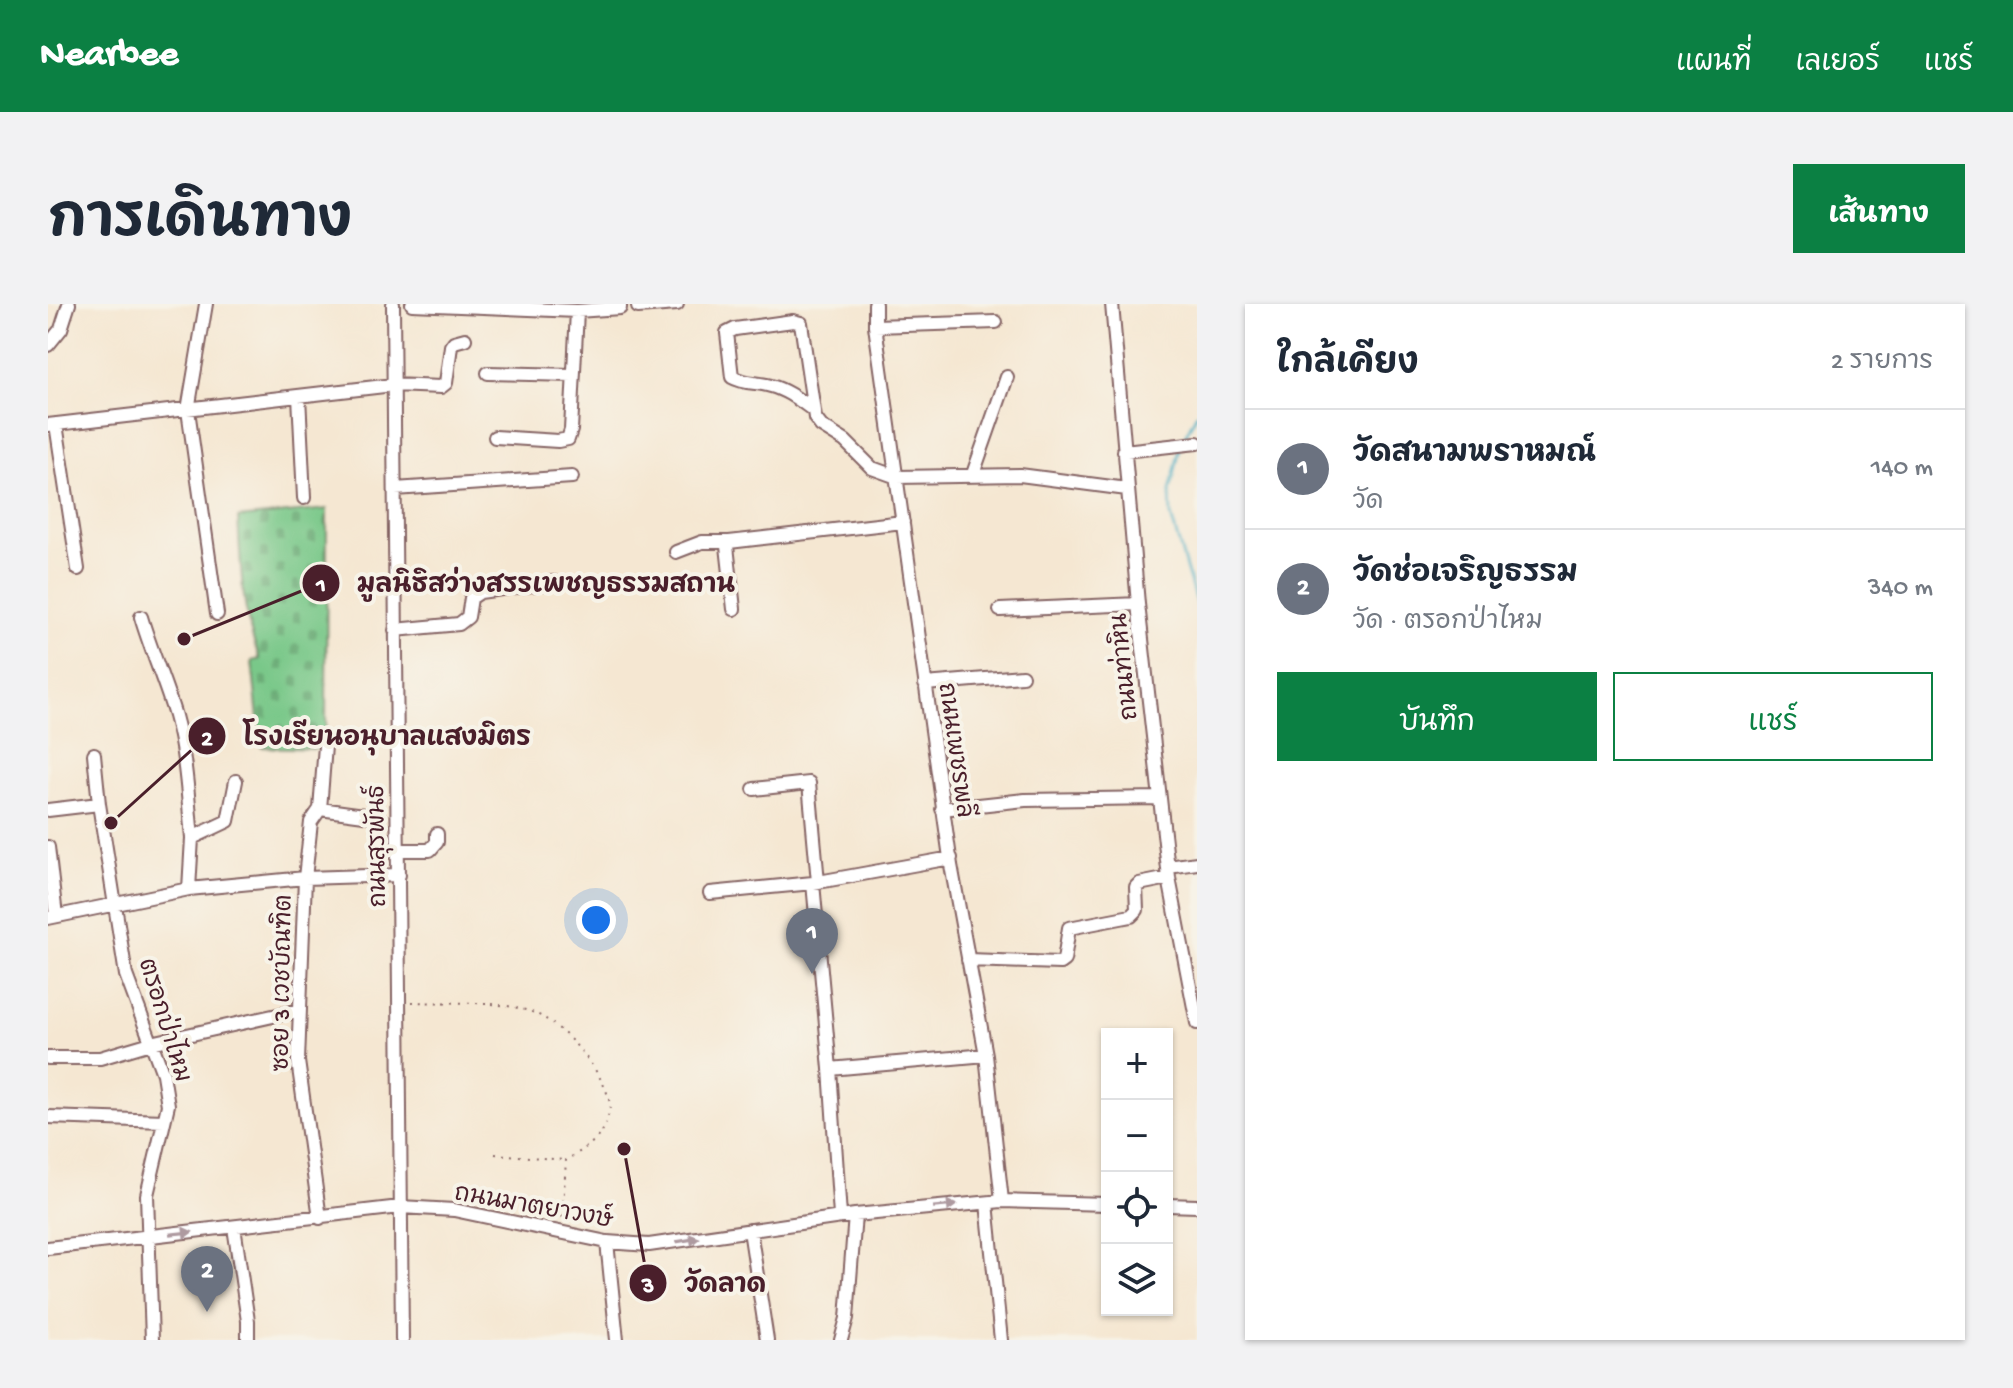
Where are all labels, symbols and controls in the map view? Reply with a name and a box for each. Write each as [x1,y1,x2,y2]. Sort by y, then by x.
text: Nearbee [40,34,178,78]
text: แผนที่ [1676,48,1751,81]
text: เลเยอร์ [1795,48,1880,81]
text: แชร์ [1924,48,1973,81]
button: เส้นทาง [1793,164,1965,253]
text: การเดินทาง [48,192,352,258]
text: ใกล้เคียง [1277,346,1419,386]
text: 2 รายการ [1831,348,1933,379]
text: วัดสนามพราหมณ์ [1353,438,1596,473]
text: 1 [1298,454,1308,485]
text: 140 m [1871,454,1933,485]
text: วัด [1353,488,1383,519]
callout: มูลนิธิสว่างสรรเพชญธรรมสถาน [301,558,751,608]
text: วัดช่อเจริญธรรม [1353,558,1578,593]
text: มูลนิธิสว่างสรรเพชญธรรมสถาน [357,566,735,603]
text: 1 [315,572,326,601]
text: 2 [1297,574,1309,605]
text: 340 m [1868,574,1933,605]
text: วัด · ตรอกป่าไหม [1353,608,1543,639]
street label: ถนนท่าหิน [1102,612,1147,722]
button: บันทึก [1277,672,1597,761]
button: แชร์ [1613,672,1933,761]
street label: ถนนเพชรพลี [930,681,981,820]
callout: โรงเรียนอนุบาลแสงมิตร [187,711,547,761]
text: โรงเรียนอนุบาลแสงมิตร [242,718,531,756]
text: 2 [201,726,213,755]
street label: ถนนสุรพันธ์ [359,784,395,908]
street label: ซอย 3 เวชบัณฑิต [265,894,301,1072]
your location [576,900,616,940]
pin: 1 [786,908,838,974]
street label: ตรอกป่าไหม [130,954,200,1087]
map controls [1101,1028,1173,1316]
button: + [1101,1028,1173,1100]
button: − [1101,1100,1173,1172]
button: locate [1101,1172,1173,1244]
street label: ถนนมาตยาวงษ์ [452,1175,617,1237]
one-way arrow [933,1200,958,1213]
one-way arrow [169,1227,194,1240]
one-way arrow [676,1233,701,1245]
button: layers [1101,1244,1173,1316]
pin: 2 [181,1246,233,1312]
callout: วัดลาด [628,1258,782,1308]
text: วัดลาด [684,1267,766,1303]
text: 3 [641,1273,654,1302]

